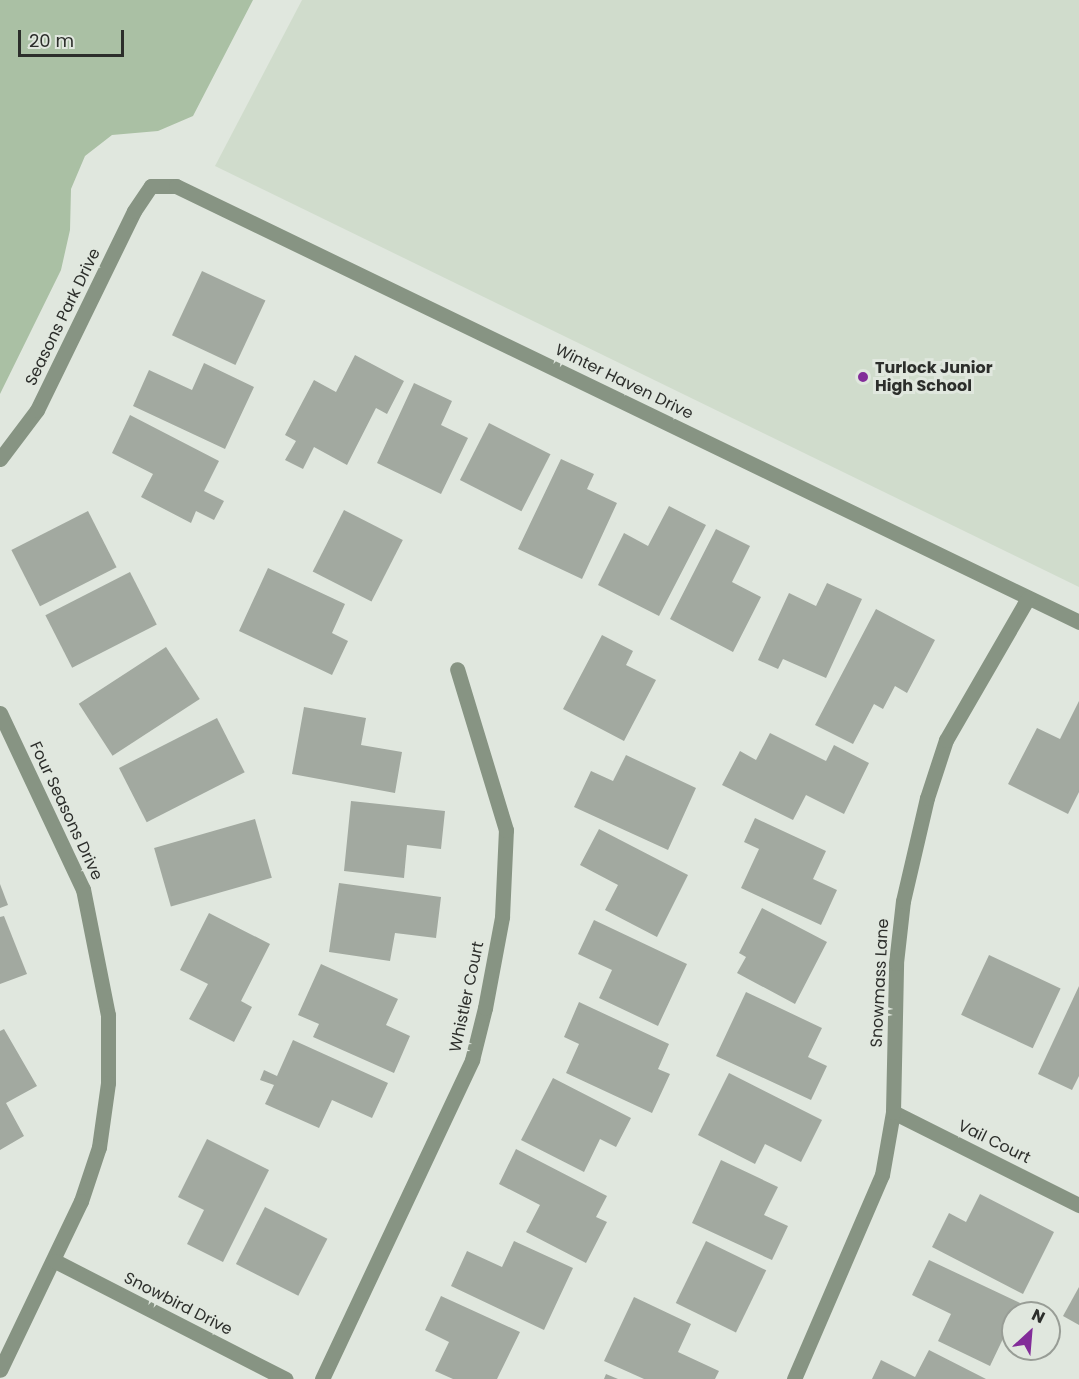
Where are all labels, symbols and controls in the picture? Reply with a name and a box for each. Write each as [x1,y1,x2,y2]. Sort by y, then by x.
scale bar [21,18,128,56]
text: 20 m [29,28,74,53]
street label: Seasons Park Drive [21,245,105,389]
street label: Winter Haven Drive [552,340,696,424]
place label: Turlock Junior High School [875,358,993,396]
marker: Turlock Junior High School [856,370,870,384]
street label: Four Seasons Drive [26,739,106,883]
street label: Snowmass Lane [867,918,893,1048]
street label: Whistler Court [446,940,488,1054]
street label: Vail Court [955,1116,1033,1168]
street label: Snowbird Drive [121,1268,235,1340]
north arrow [1001,1301,1061,1361]
text: N [1028,1303,1049,1329]

